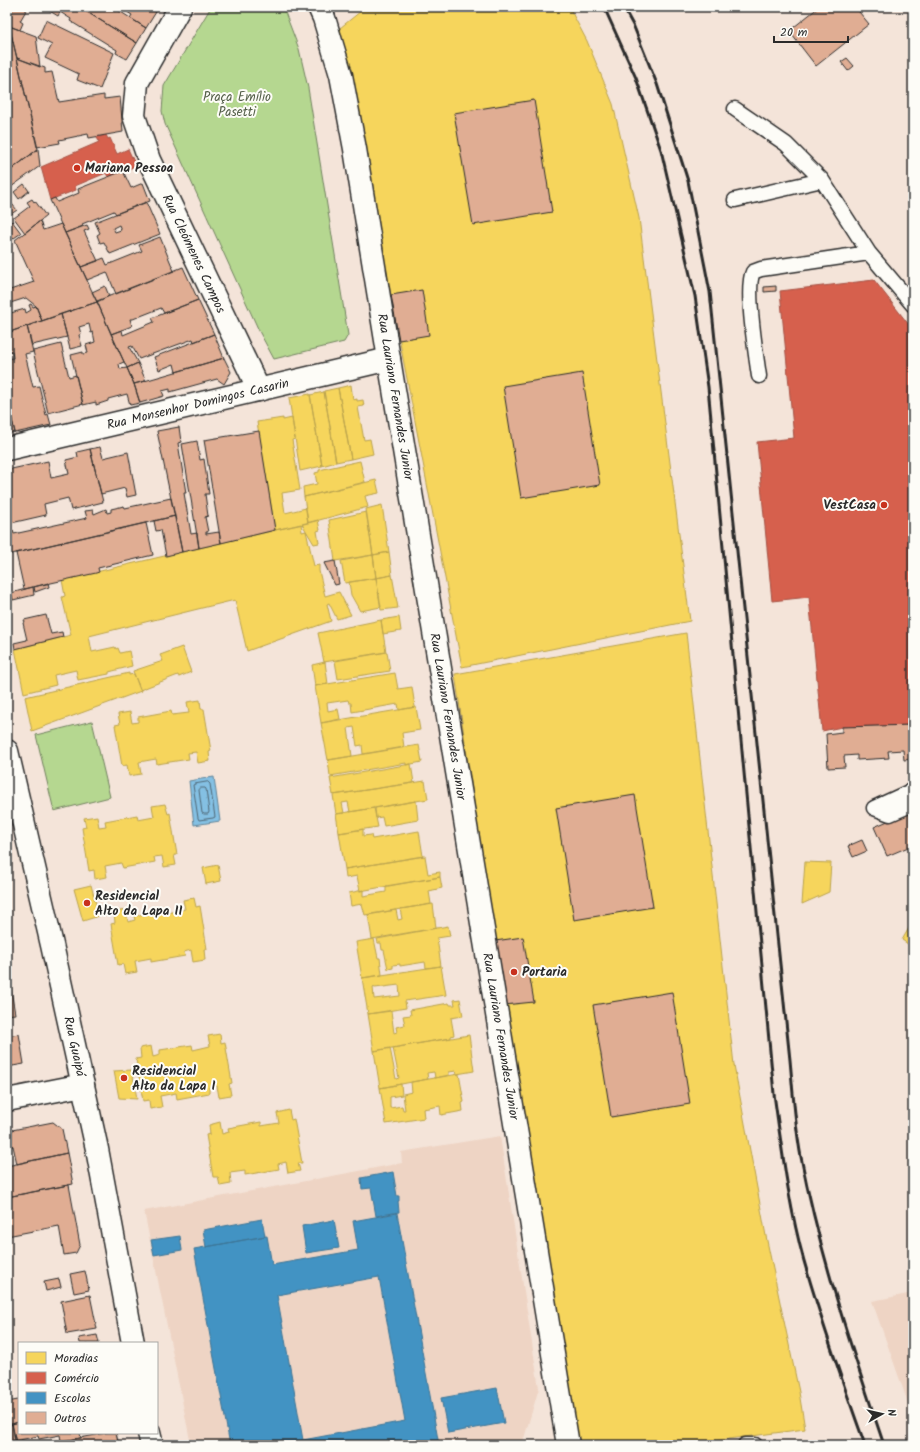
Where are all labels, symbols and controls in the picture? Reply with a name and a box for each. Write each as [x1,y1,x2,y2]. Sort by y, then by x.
scale bar [774,18,848,44]
text: 20 m [780,23,808,42]
park label: Praça Emílio Pasetti [203,87,271,123]
place label: Mariana Pessoa [85,158,174,179]
marker: Mariana Pessoa [72,163,82,173]
street label: Rua Cleómenes Campos [156,191,232,317]
street label: Rua Lauriano Fernandes Junior [371,312,419,483]
street label: Rua Monsenhor Domingos Casarin [105,372,291,436]
place label: VestCasa [823,495,876,516]
marker: VestCasa [879,500,889,510]
street label: Rua Lauriano Fernandes Junior [424,632,472,802]
place label: Residencial Alto da Lapa II [95,886,182,922]
marker: Residencial Alto da Lapa II [82,898,92,908]
street label: Rua Lauriano Fernandes Junior [477,951,525,1122]
place label: Portaria [522,962,567,983]
marker: Portaria [509,967,519,977]
street label: Rua Guaipá [58,1014,92,1080]
place label: Residencial Alto da Lapa I [132,1061,215,1097]
marker: Residencial Alto da Lapa I [119,1073,129,1083]
legend [18,1342,158,1434]
text: Moradias [54,1349,98,1368]
text: Comércio [54,1369,99,1388]
text: Escolas [54,1389,91,1408]
north arrow [862,1394,902,1434]
text: N [882,1408,900,1417]
text: Outros [54,1409,86,1428]

